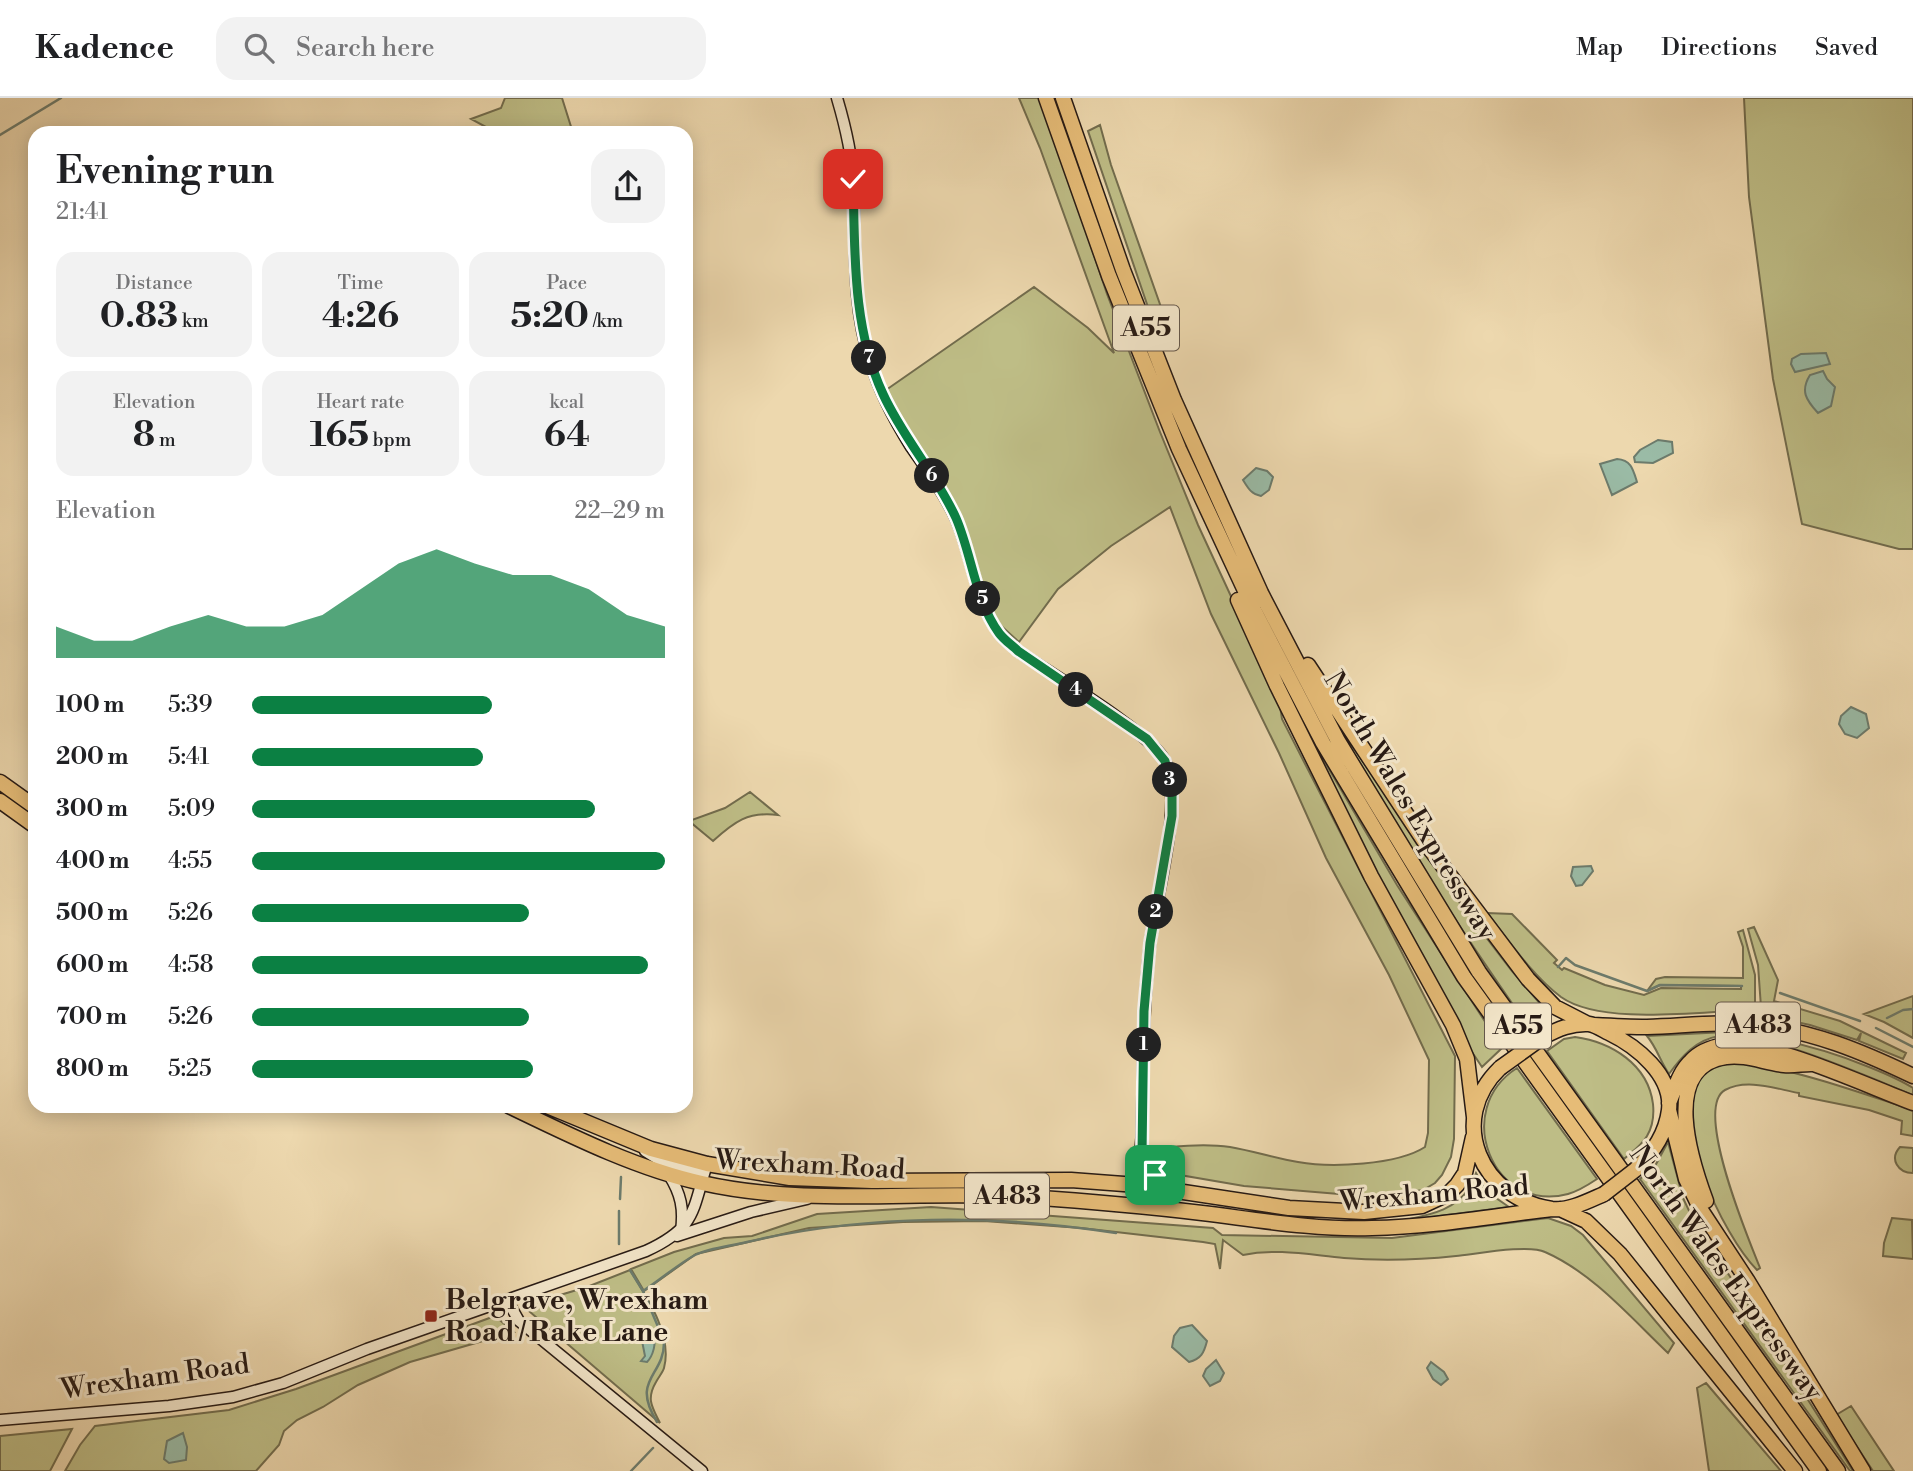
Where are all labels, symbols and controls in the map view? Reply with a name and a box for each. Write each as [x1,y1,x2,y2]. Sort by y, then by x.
search box [216,17,706,80]
text: Kadence [35,28,174,69]
icon: search [240,29,278,67]
text: Search here [296,32,435,64]
text: Map [1576,33,1623,63]
text: Directions [1661,33,1777,63]
text: Saved [1815,33,1878,63]
text: Evening run [56,148,274,195]
button: share [591,149,665,223]
pin [823,149,883,209]
icon: check [834,160,872,198]
text: 21:41 [56,198,108,226]
text: Distance [116,271,193,295]
text: Time [338,271,383,295]
text: Pace [546,271,587,295]
text: 0.83 [100,295,178,338]
text: 4:26 [322,295,399,338]
text: 5:20 [510,295,589,338]
road number: A55 [1113,305,1179,350]
text: km [178,309,209,333]
text: /km [589,309,623,333]
pin: 7 [852,341,886,376]
text: 7 [863,345,874,369]
text: Elevation [113,390,195,414]
text: Heart rate [317,390,404,414]
text: kcal [550,390,584,414]
text: 8 [133,414,155,457]
text: 165 [310,414,369,457]
text: 64 [544,414,590,457]
text: m [155,428,176,452]
text: bpm [369,428,411,452]
pin: 6 [914,458,950,494]
text: 6 [926,463,937,487]
text: Elevation [56,497,156,525]
text: 22–29 m [574,497,665,525]
pin: 5 [965,582,1000,616]
text: 5 [977,586,988,610]
street label: North Wales Expressway [1316,665,1504,947]
pin: 4 [1058,672,1094,708]
text: 4 [1069,677,1082,701]
text: 100 m [56,691,124,719]
text: 5:39 [168,691,213,719]
text: 200 m [56,743,128,771]
text: 5:41 [168,743,209,771]
pin: 3 [1152,762,1188,798]
text: 3 [1164,767,1175,791]
text: 300 m [56,795,128,823]
text: 5:09 [168,795,215,823]
text: 400 m [56,847,129,875]
text: 4:55 [168,847,212,875]
pin: 2 [1138,894,1174,930]
text: 500 m [56,899,128,927]
text: 5:26 [168,899,213,927]
text: 2 [1150,899,1161,923]
text: 600 m [56,951,129,979]
text: 4:58 [168,951,214,979]
road number: A483 [1716,1002,1800,1048]
text: 700 m [56,1003,127,1031]
text: 5:26 [168,1003,213,1031]
road number: A55 [1485,1004,1551,1049]
pin: 1 [1126,1028,1162,1062]
text: 1 [1139,1032,1148,1056]
text: 800 m [56,1055,129,1083]
text: 5:25 [168,1055,212,1083]
street label: North Wales Expressway [1621,1138,1831,1408]
street label: Wrexham Road [713,1142,906,1187]
pin [1125,1145,1185,1205]
icon: arrive [1136,1156,1174,1194]
street label: Wrexham Road [1337,1168,1530,1220]
road number: A483 [965,1174,1049,1218]
place label: Belgrave, Wrexham Road / Rake Lane [445,1283,709,1350]
marker: Belgrave, Wrexham Road / Rake Lane [423,1308,439,1324]
street label: Wrexham Road [57,1346,252,1408]

